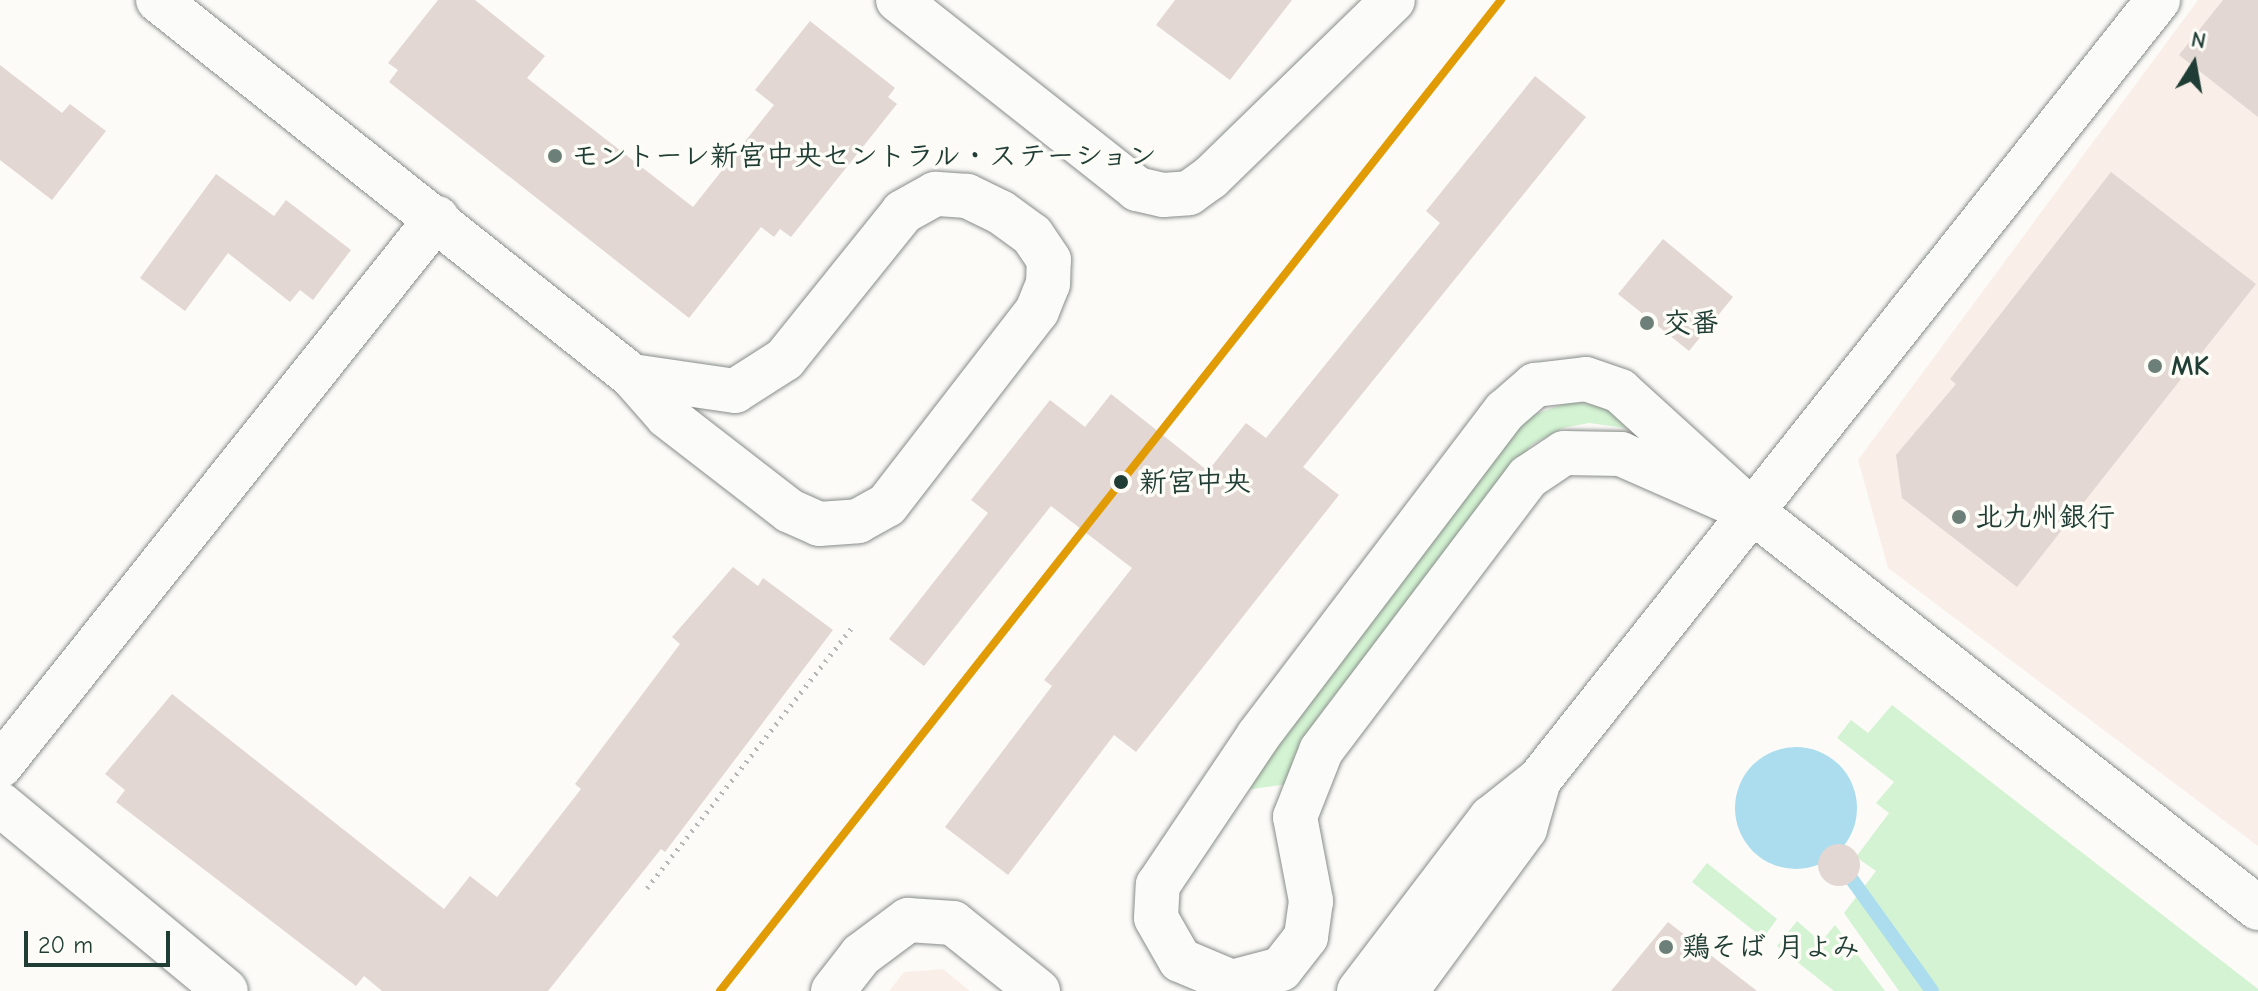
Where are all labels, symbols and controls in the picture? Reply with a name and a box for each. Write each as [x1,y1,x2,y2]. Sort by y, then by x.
north arrow [2154,24,2234,104]
text: N [2189,26,2208,55]
place label: モントーレ新宮中央セントラル・ステーション [571,139,1159,173]
marker: モントーレ新宮中央セントラル・ステーション [546,147,564,165]
place label: 交番 [1663,306,1719,340]
marker: 交番 [1638,314,1656,332]
place label: MK [2171,349,2209,383]
marker: MK [2146,357,2164,375]
place label: 新宮中央 [1139,465,1251,499]
marker: 新宮中央 [1110,471,1132,493]
place label: 北九州銀行 [1975,500,2115,534]
marker: 北九州銀行 [1950,508,1968,526]
scale bar [28,915,174,965]
place label: 鶏そば 月よみ [1682,930,1860,964]
text: 20 m [38,931,93,959]
marker: 鶏そば 月よみ [1657,938,1675,956]

